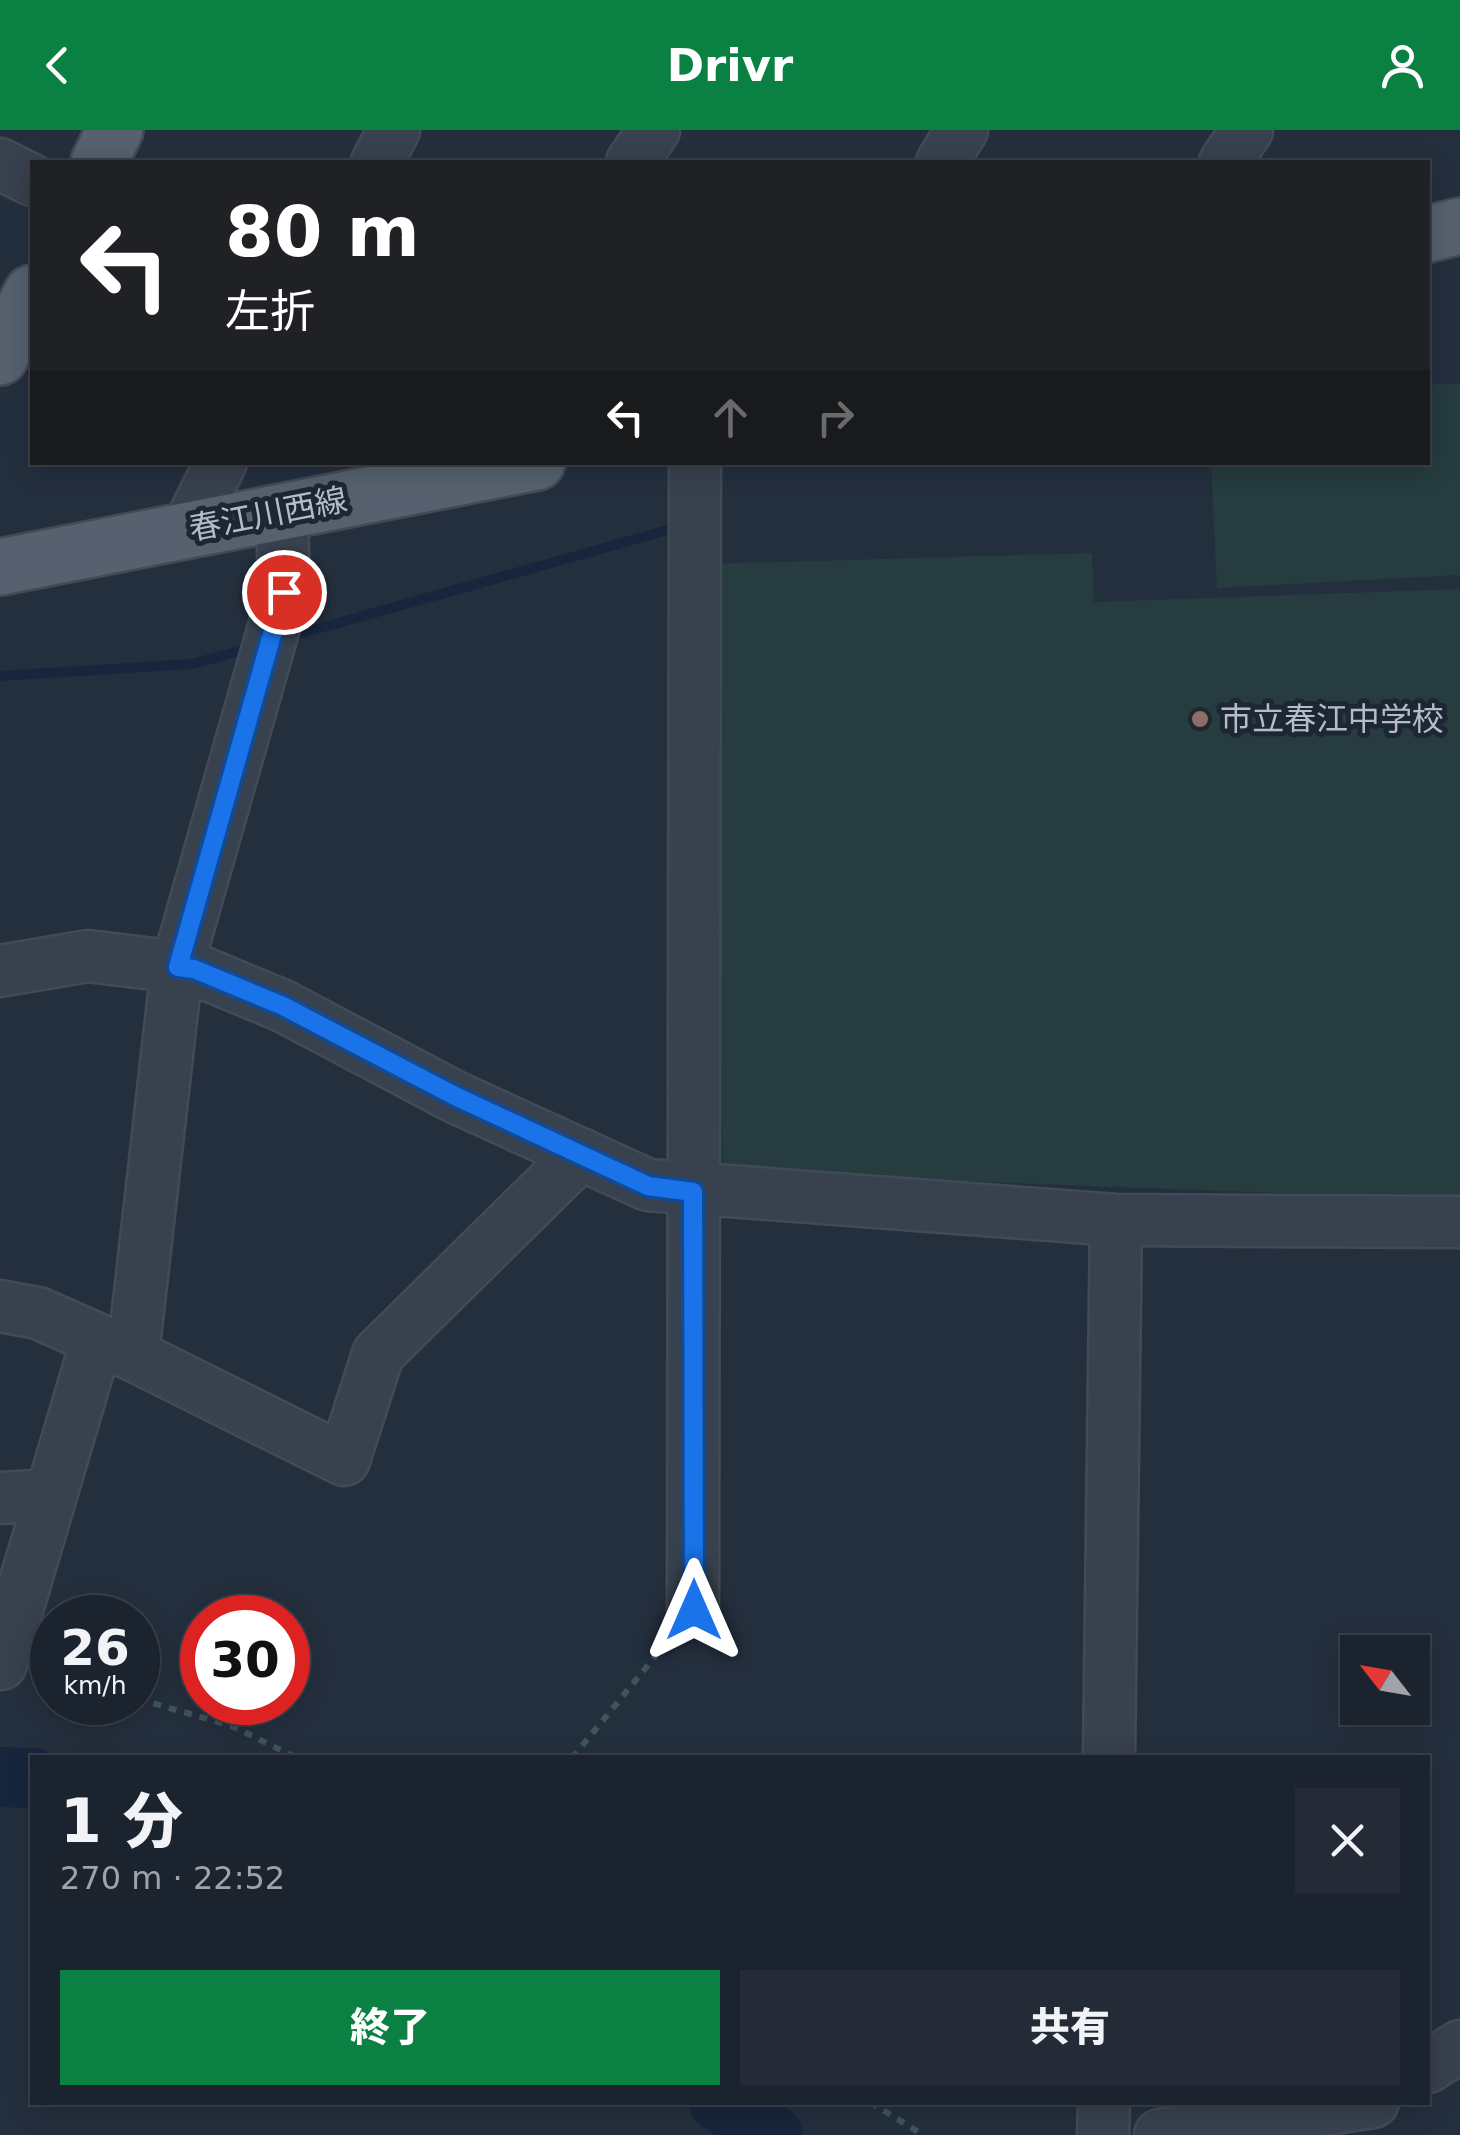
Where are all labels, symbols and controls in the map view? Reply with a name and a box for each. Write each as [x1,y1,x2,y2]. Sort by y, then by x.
icon: back [30,38,85,93]
icon: person [1375,38,1430,93]
text: Drivr [667,39,793,92]
text: 80 m [225,191,420,273]
icon: left [60,200,190,330]
text: 左折 [225,285,315,338]
icon: left [598,390,653,445]
icon: ahead [703,390,758,445]
icon: right [808,390,863,445]
street label: 春江川西線 [186,480,350,548]
pin [242,550,327,635]
icon: arrive [257,565,312,620]
place label: 市立春江中学校 [1220,700,1444,738]
marker: 市立春江中学校 [1189,708,1211,730]
position arrow [642,1558,746,1662]
speed limit sign: 30 [180,1595,310,1725]
text: 26 [60,1619,130,1677]
north arrow [1340,1635,1430,1725]
map controls [1340,1635,1430,1725]
text: km/h [63,1671,127,1700]
text: 1 分 [60,1786,183,1856]
button: close [1295,1788,1400,1893]
text: 270 m · 22:52 [60,1859,285,1897]
button: 終了 [60,1970,720,2085]
button: 共有 [740,1970,1400,2085]

